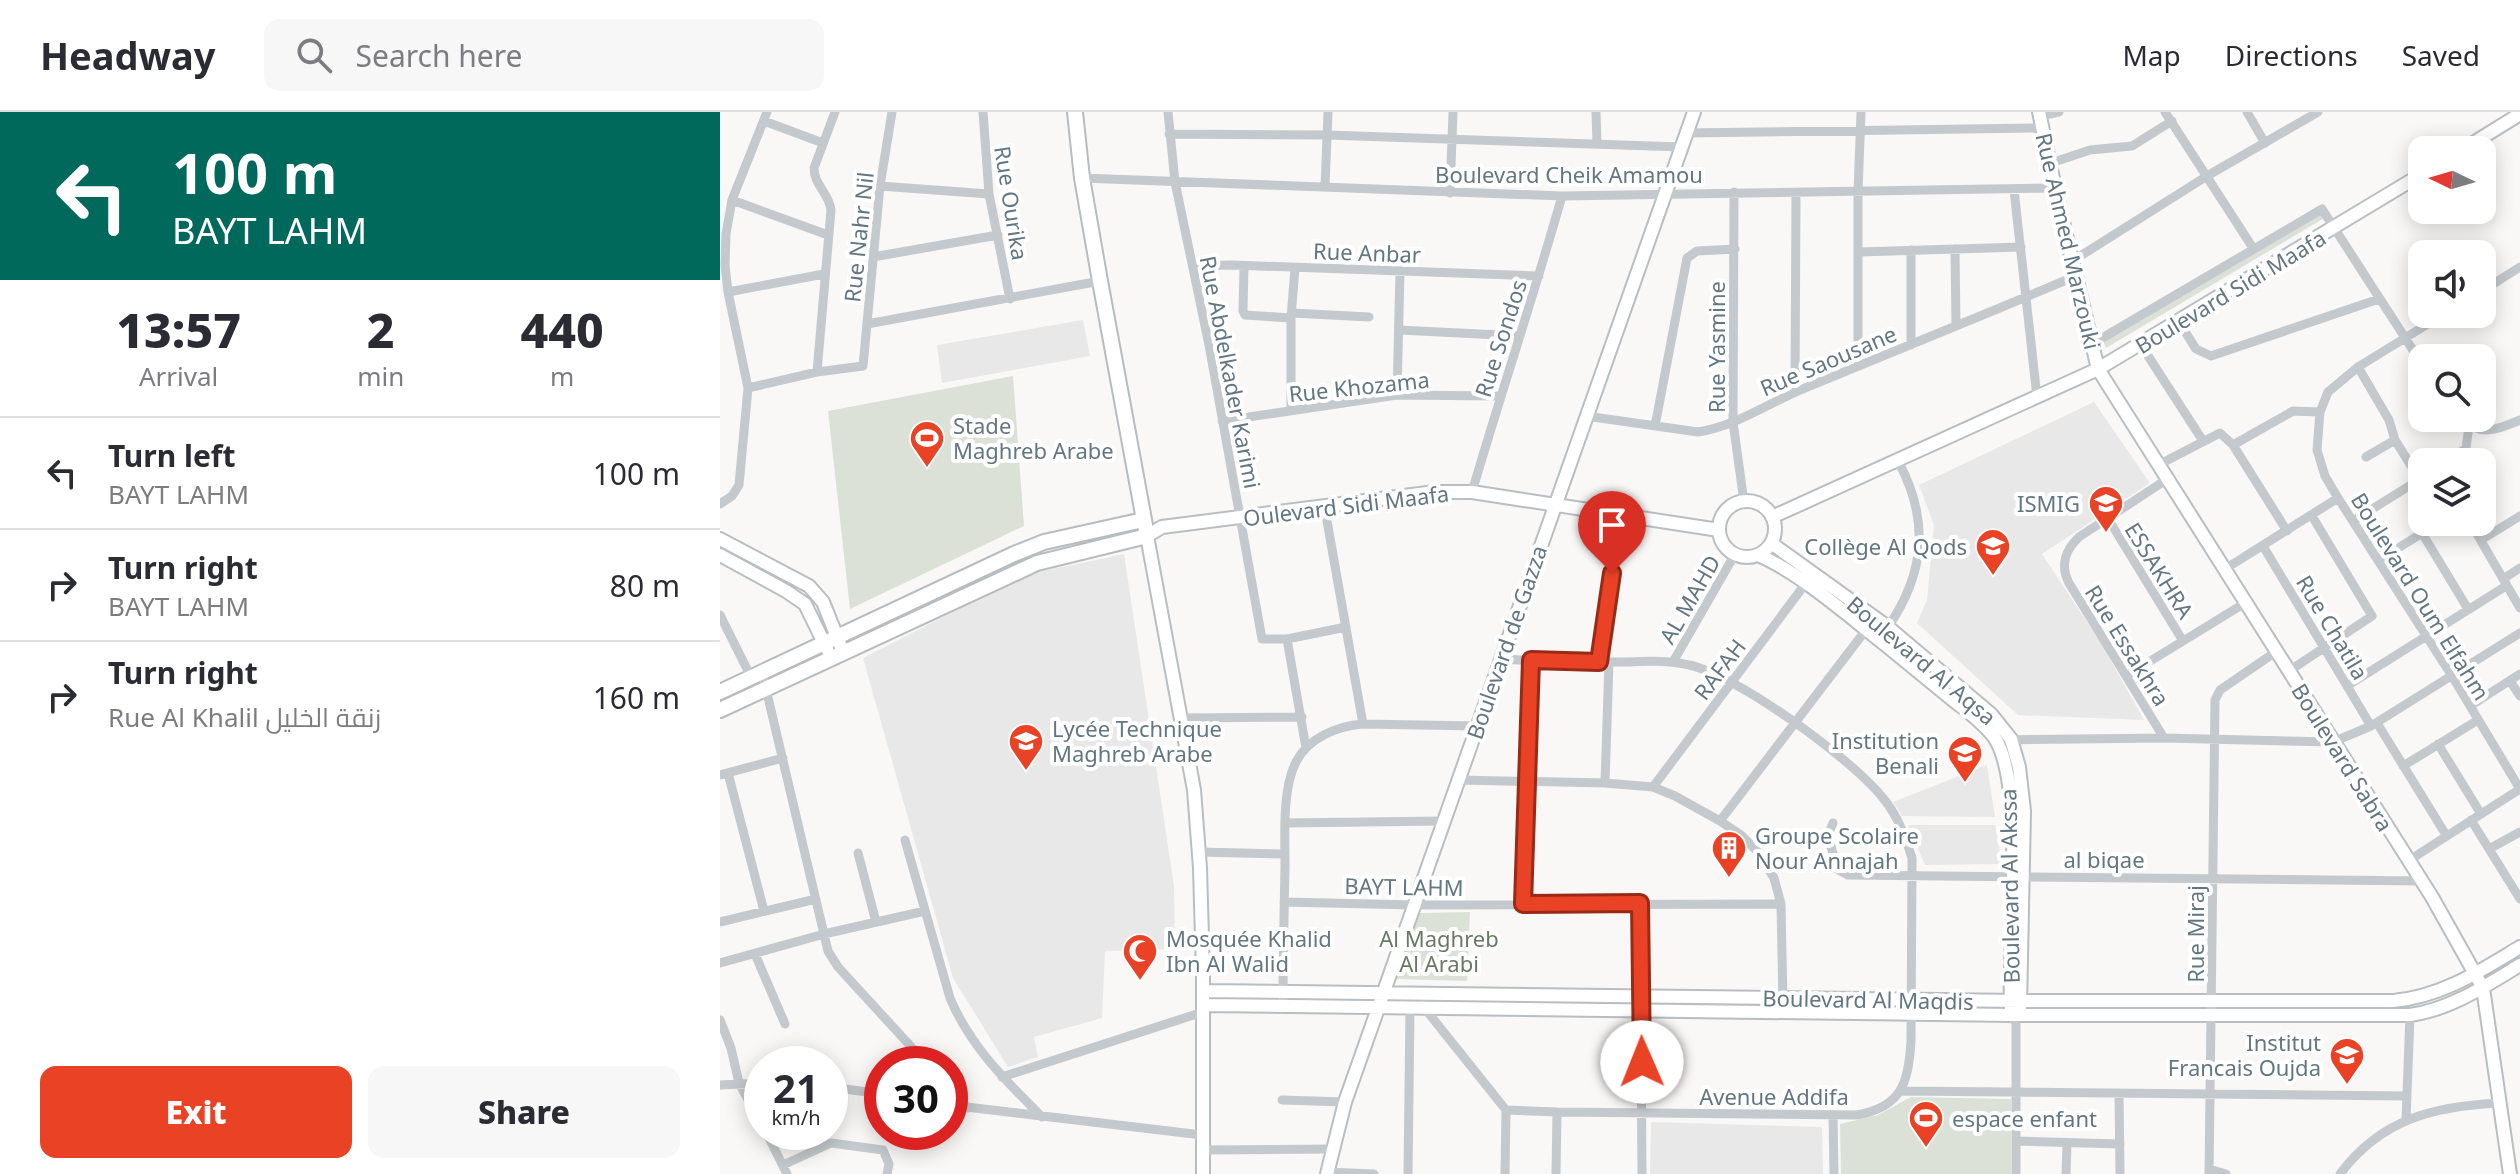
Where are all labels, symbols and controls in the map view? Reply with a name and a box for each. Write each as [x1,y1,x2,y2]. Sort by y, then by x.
search box [264,19,824,91]
text: Headway [40,29,216,81]
icon: search [292,33,336,77]
text: Search here [356,35,522,76]
text: Map [2122,36,2181,74]
text: Directions [2225,36,2358,74]
text: Saved [2402,36,2480,74]
street label: Rue Ahmed Marzouki [2029,130,2109,352]
text: 100 m [172,134,337,210]
north arrow [2408,136,2496,224]
map controls [2408,136,2496,536]
icon: left [40,144,144,248]
street label: Rue Ourika [988,144,1036,262]
street label: Boulevard Cheik Amamou [1435,159,1703,189]
street label: Rue Nahr Nil [836,170,880,304]
text: BAYT LAHM [172,206,367,255]
street label: Boulevard Sidi Maafa [2129,222,2331,360]
street label: Rue Anbar [1312,235,1422,269]
button: sound [2408,240,2496,328]
street label: Rue Abdelkader Karimi [1194,253,1268,491]
street label: Rue Sondos [1467,275,1533,401]
street label: Rue Yasmine [1701,281,1731,413]
text: 13:57 [116,297,241,362]
text: 2 [367,297,395,362]
text: 440 [521,297,604,362]
street label: Rue Saousane [1755,318,1901,402]
button: search [2408,344,2496,432]
text: Arrival [139,358,218,394]
text: min [357,358,404,394]
text: m [550,358,574,394]
street label: Rue Khozama [1287,364,1431,408]
place label: Stade Maghreb Arabe [953,410,1114,465]
sports icon: Stade Maghreb Arabe [908,419,946,469]
text: Turn left [108,435,236,476]
button: layers [2408,448,2496,536]
icon: left [40,451,84,495]
text: 100 m [593,453,680,494]
text: BAYT LAHM [108,476,249,512]
street label: Oulevard Sidi Maafa [1241,477,1451,533]
school or university icon: ISMIG [2087,484,2125,534]
street label: Boulevard Oum Elfahm [2345,487,2497,705]
place label: ISMIG [2017,488,2080,518]
pin [1578,491,1646,573]
icon: arrive [1590,503,1634,547]
street label: ESSAKHRA [2119,516,2202,625]
school or university icon: Collège Al Qods [1974,527,2012,577]
place label: Collège Al Qods [1804,531,1967,561]
street label: Boulevard de Gazza [1459,541,1553,743]
text: Turn right [108,547,258,588]
street label: AL MAHD [1652,549,1726,649]
icon: right [40,563,84,607]
text: 80 m [610,565,680,606]
street label: Rue Chatila [2290,569,2376,685]
street label: Rue Essakhra [2079,579,2177,711]
text: BAYT LAHM [108,588,249,624]
street label: Boulevard Al Aqsa [1841,589,2003,731]
street label: RAFAH [1686,632,1752,706]
text: Turn right [108,652,258,693]
icon: right [40,675,84,719]
text: 160 m [593,677,680,718]
street label: Boulevard Sabra [2285,677,2401,837]
text: Rue Al Khalil زنقة الخليل [108,699,381,735]
place label: Lycée Technique Maghreb Arabe [1052,713,1222,768]
school or university icon: Lycée Technique Maghreb Arabe [1007,722,1045,772]
place label: Institution Benali [1832,725,1939,780]
school or university icon: Institution Benali [1946,734,1984,784]
street label: Boulevard Al Akssa [1992,788,2026,984]
place label: Groupe Scolaire Nour Annajah [1755,820,1919,875]
building icon: Groupe Scolaire Nour Annajah [1710,829,1748,879]
street label: al biqae [2063,844,2145,874]
street label: BAYT LAHM [1344,870,1464,902]
street label: Rue Miraj [2180,885,2210,983]
place label: Mosquée Khalid Ibn Al Walid [1166,923,1332,978]
park label: Al Maghreb Al Arabi [1379,923,1499,978]
mosque icon: Mosquée Khalid Ibn Al Walid [1121,932,1159,982]
street label: Boulevard Al Maqdis [1762,982,1974,1016]
position arrow [1600,1020,1684,1104]
place label: Institut Francais Oujda [2168,1027,2321,1082]
school or university icon: Institut Francais Oujda [2328,1036,2366,1086]
speed limit sign: 30 [864,1046,968,1150]
text: 21 [773,1060,819,1115]
button: Exit [40,1066,352,1158]
button: Share [368,1066,680,1158]
street label: Avenue Addifa [1699,1081,1849,1111]
sports icon: espace enfant [1907,1099,1945,1149]
place label: espace enfant [1952,1103,2097,1133]
text: km/h [771,1104,821,1131]

